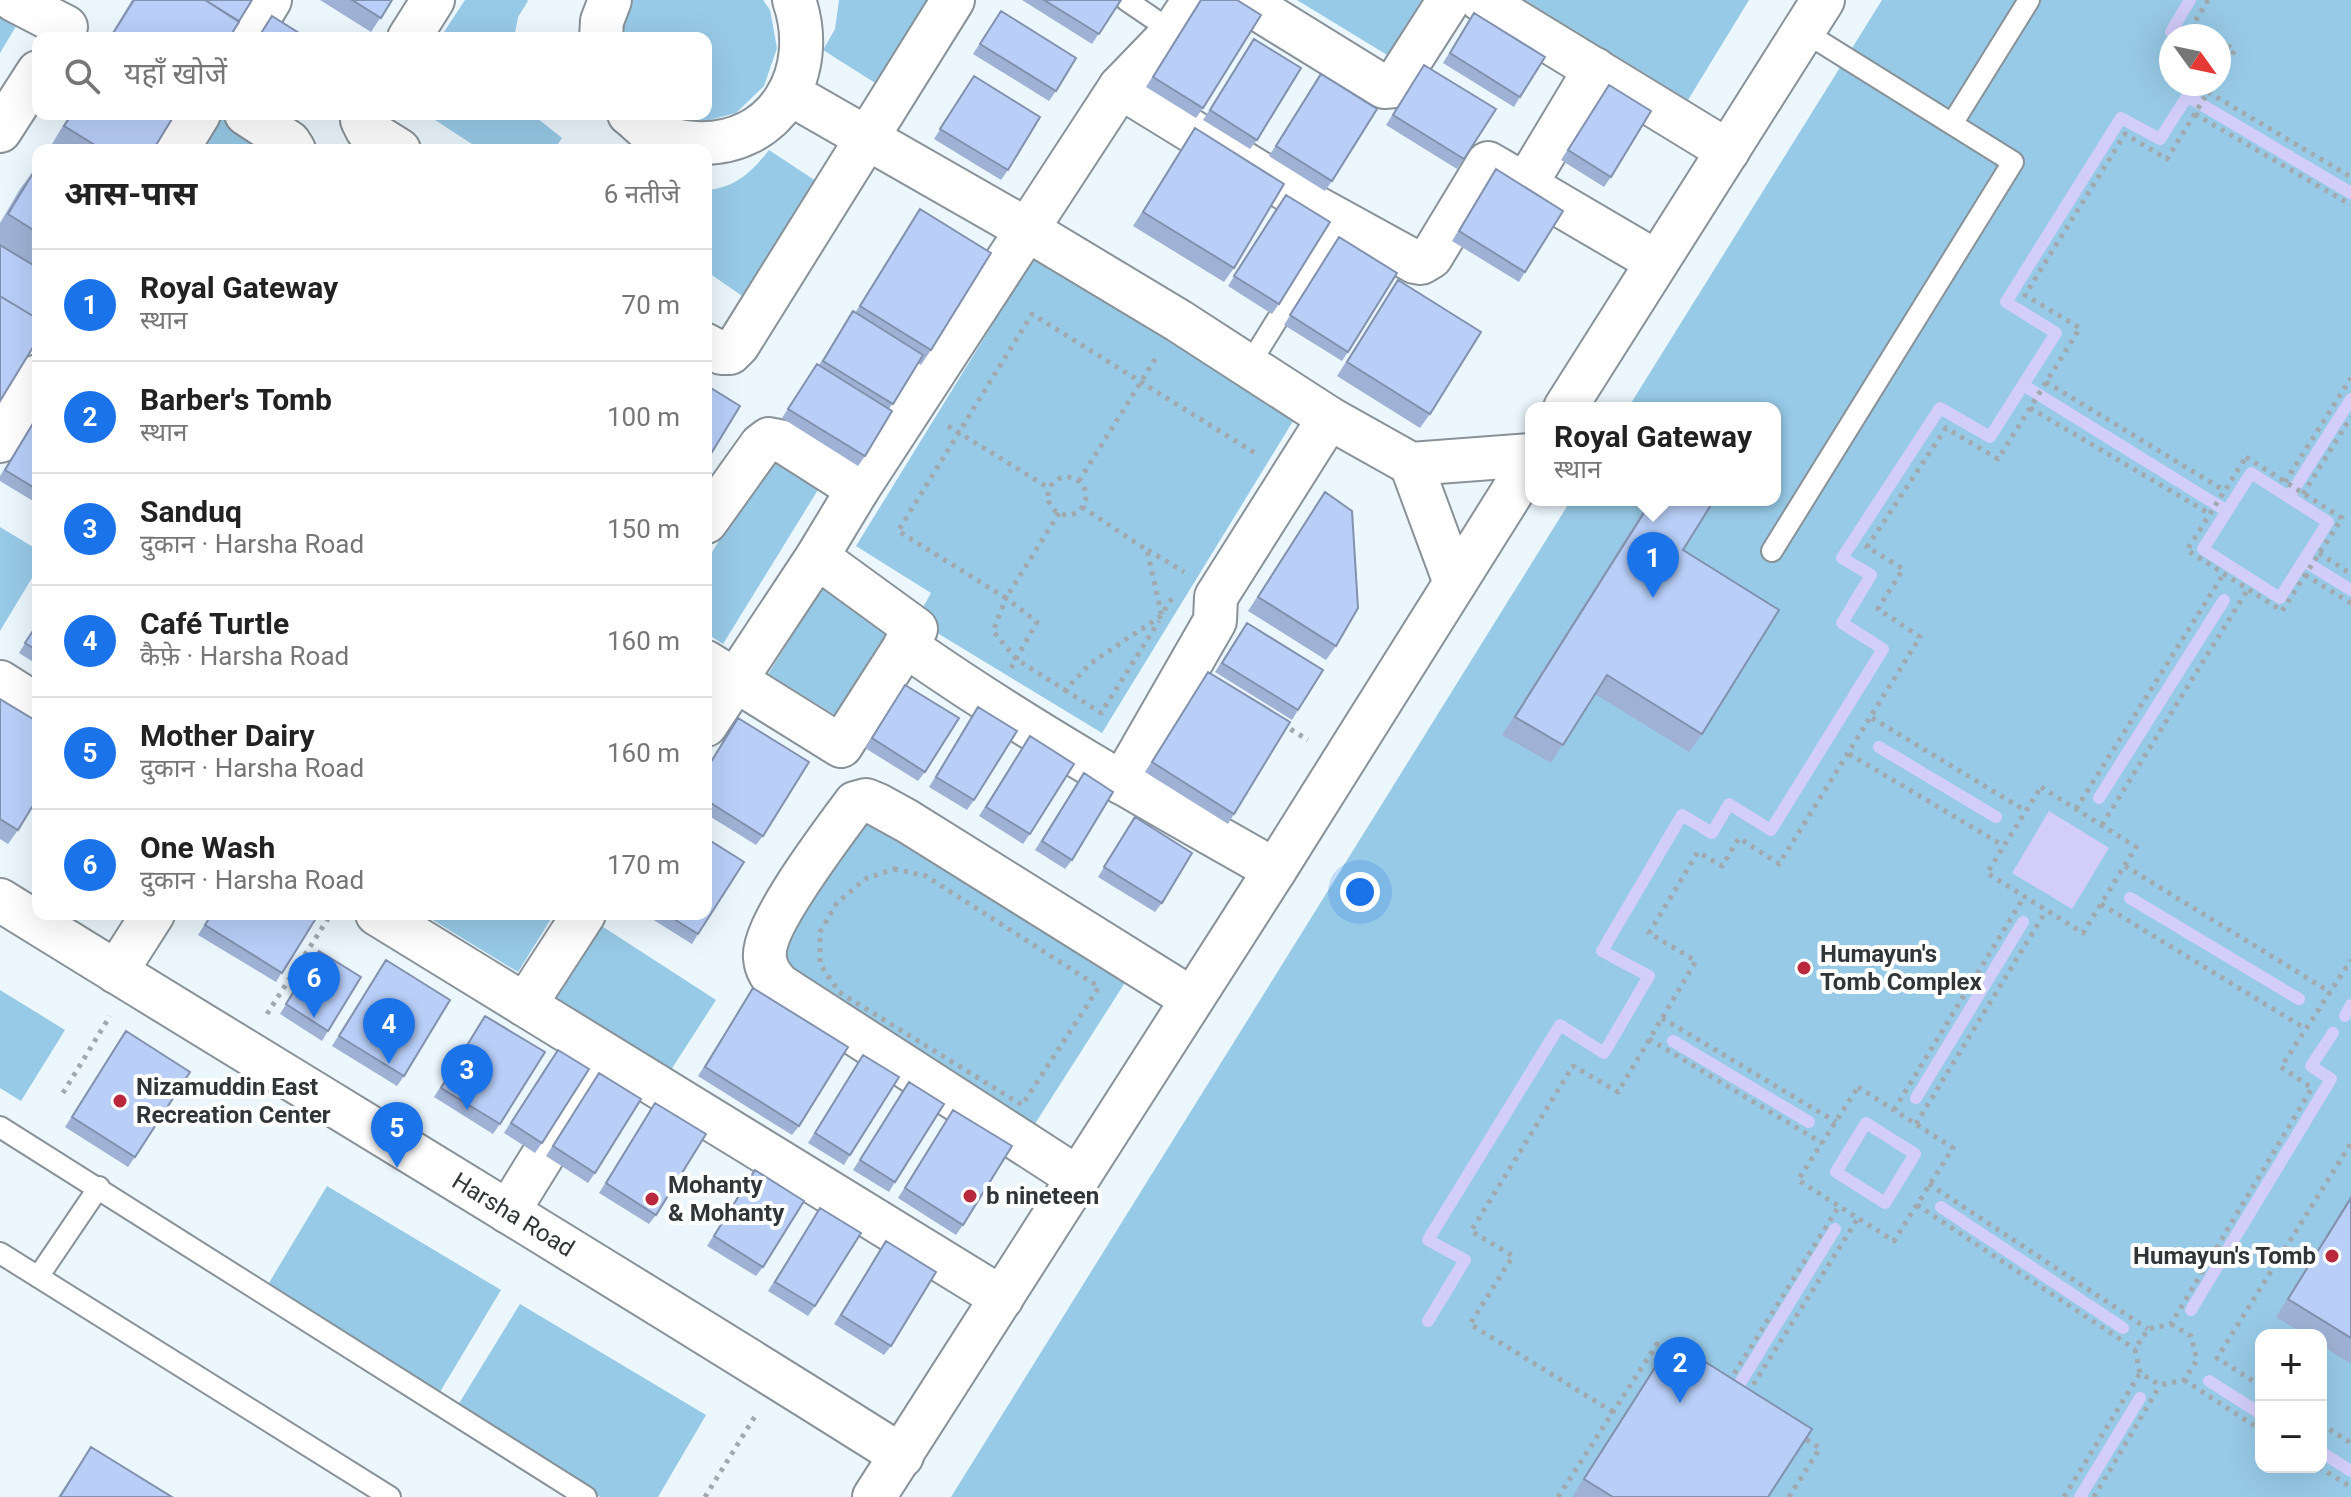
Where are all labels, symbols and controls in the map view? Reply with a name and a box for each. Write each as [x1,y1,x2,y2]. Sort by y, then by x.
north arrow [2159,24,2231,96]
search box [32,32,712,120]
icon: search [60,54,104,98]
text: यहाँ खोजें [124,56,227,91]
text: आस-पास [64,173,197,213]
text: 6 नतीजे [604,179,680,209]
text: Royal Gateway [140,270,338,305]
text: 1 [83,290,97,320]
text: 70 m [622,290,680,320]
text: स्थान [140,305,187,335]
text: Barber's Tomb [140,382,332,417]
text: 2 [83,402,97,432]
text: 100 m [607,402,680,432]
popup [1525,402,1781,506]
text: स्थान [140,417,187,447]
text: Royal Gateway [1554,419,1752,454]
text: स्थान [1554,454,1601,484]
text: Sanduq [140,494,242,529]
text: 3 [83,514,97,544]
text: 150 m [607,514,680,544]
text: दुकान · Harsha Road [140,529,364,559]
pin: 1 [1627,532,1679,598]
text: Café Turtle [140,606,289,641]
text: 4 [83,626,97,656]
text: 160 m [607,626,680,656]
text: कैफ़े · Harsha Road [140,641,349,671]
text: Mother Dairy [140,718,315,753]
text: 5 [83,738,97,768]
text: 160 m [607,738,680,768]
text: दुकान · Harsha Road [140,753,364,783]
text: One Wash [140,830,275,865]
text: 6 [83,850,97,880]
text: 170 m [607,850,680,880]
text: दुकान · Harsha Road [140,865,364,895]
your location [1340,872,1380,912]
place label: Humayun's Tomb Complex [1820,940,1982,996]
pin: 6 [288,952,340,1018]
marker: Humayun's Tomb Complex [1795,959,1813,977]
pin: 4 [363,998,415,1064]
pin: 3 [441,1044,493,1110]
place label: Nizamuddin East Recreation Center [136,1073,331,1129]
marker: Nizamuddin East Recreation Center [111,1092,129,1110]
pin: 5 [371,1102,423,1168]
street label: Harsha Road [447,1167,579,1263]
place label: Mohanty & Mohanty [668,1171,785,1227]
place label: b nineteen [986,1182,1099,1210]
marker: b nineteen [961,1187,979,1205]
marker: Mohanty & Mohanty [643,1190,661,1208]
place label: Humayun's Tomb [2133,1242,2316,1270]
marker: Humayun's Tomb [2323,1247,2341,1265]
map controls [2255,1329,2327,1473]
button: + [2255,1329,2327,1401]
pin: 2 [1654,1337,1706,1403]
button: − [2255,1401,2327,1473]

